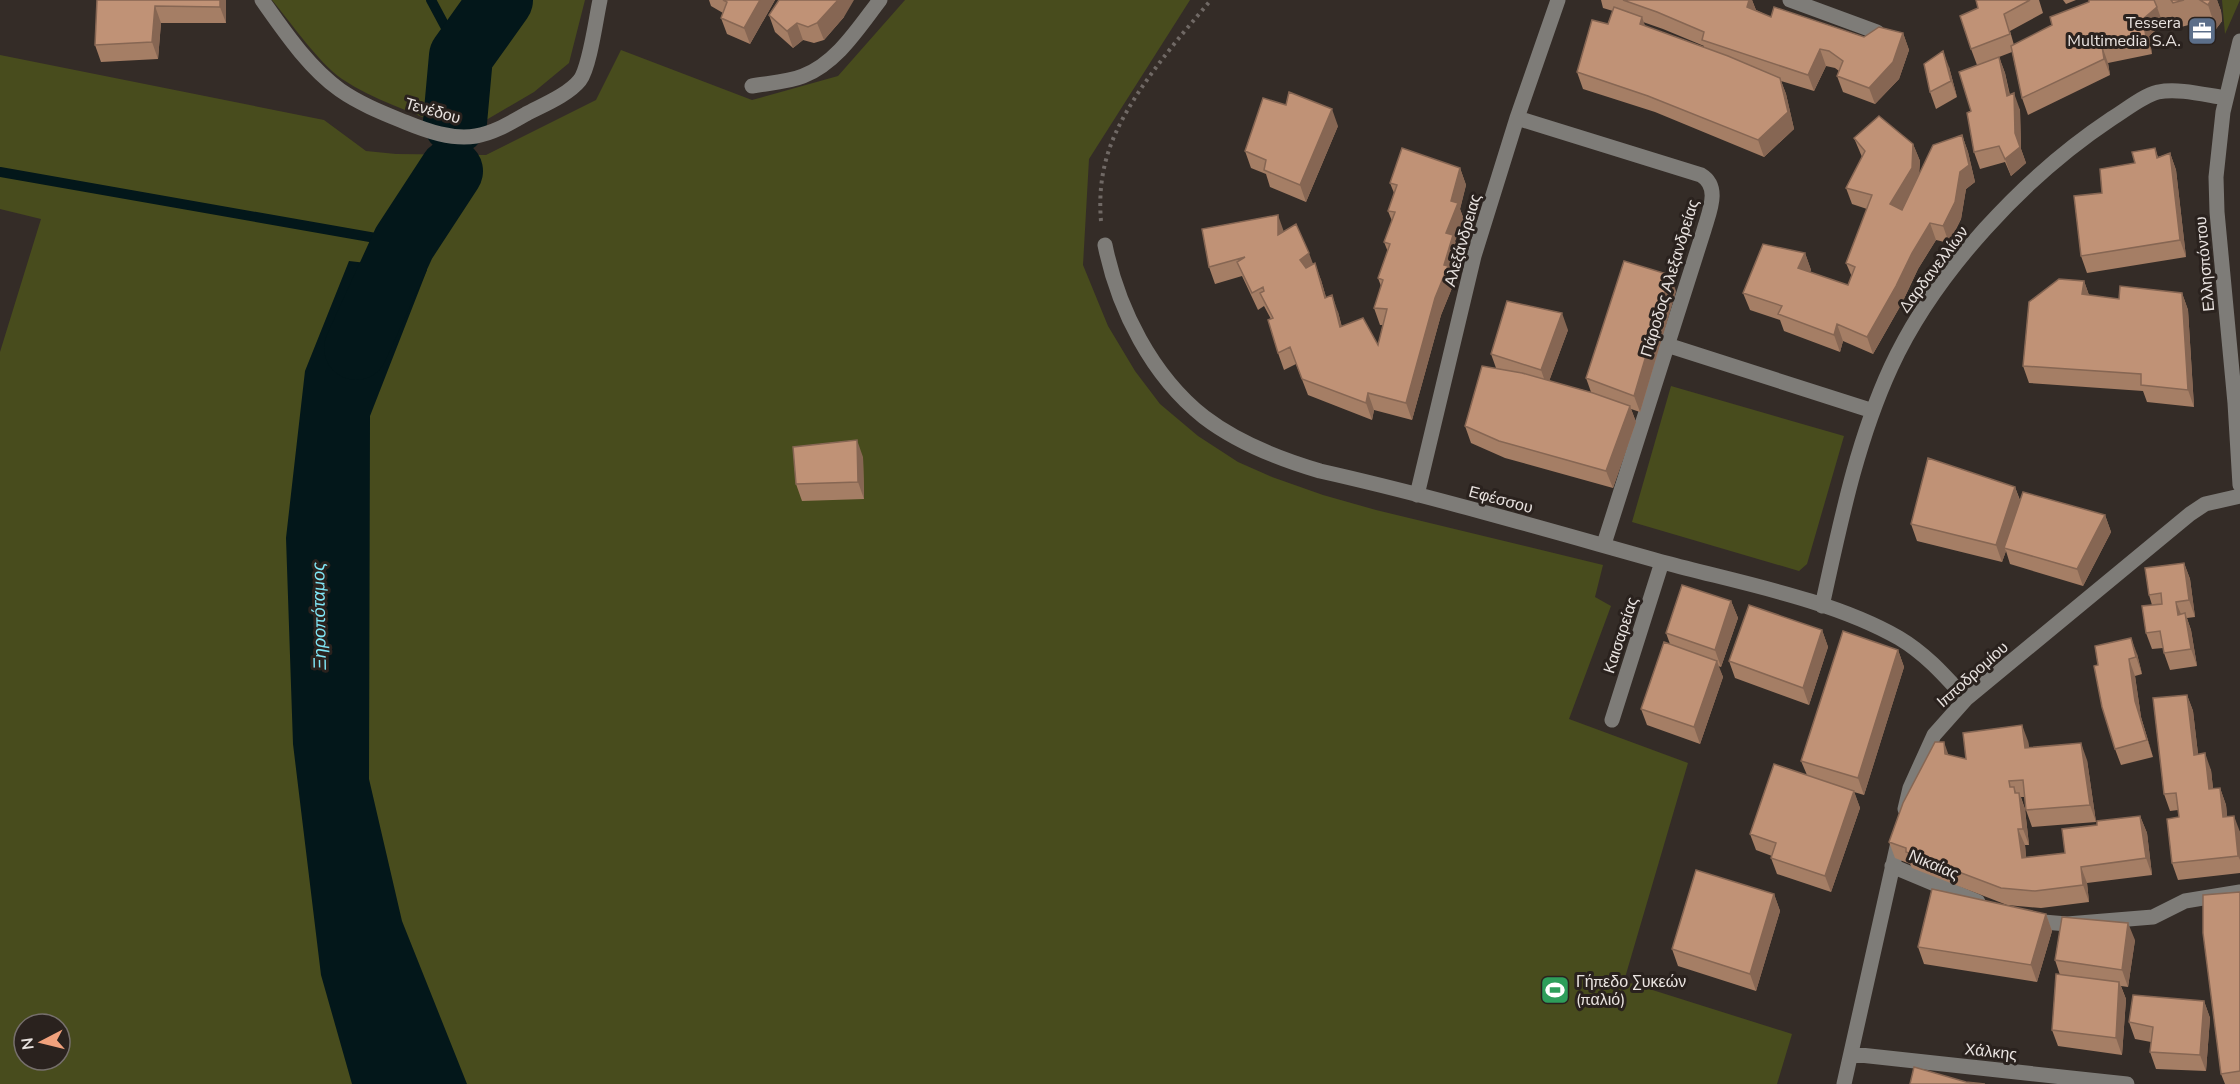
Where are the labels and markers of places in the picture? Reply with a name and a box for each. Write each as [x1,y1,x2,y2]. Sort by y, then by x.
place label: Tessera Multimedia S.A. [2067,12,2181,52]
office icon: Tessera Multimedia S.A. [2186,15,2218,47]
place label: Γήπεδο Συκεών (παλιό) [1576,971,1686,1011]
sports icon: Γήπεδο Συκεών (παλιό) [1539,974,1571,1006]

